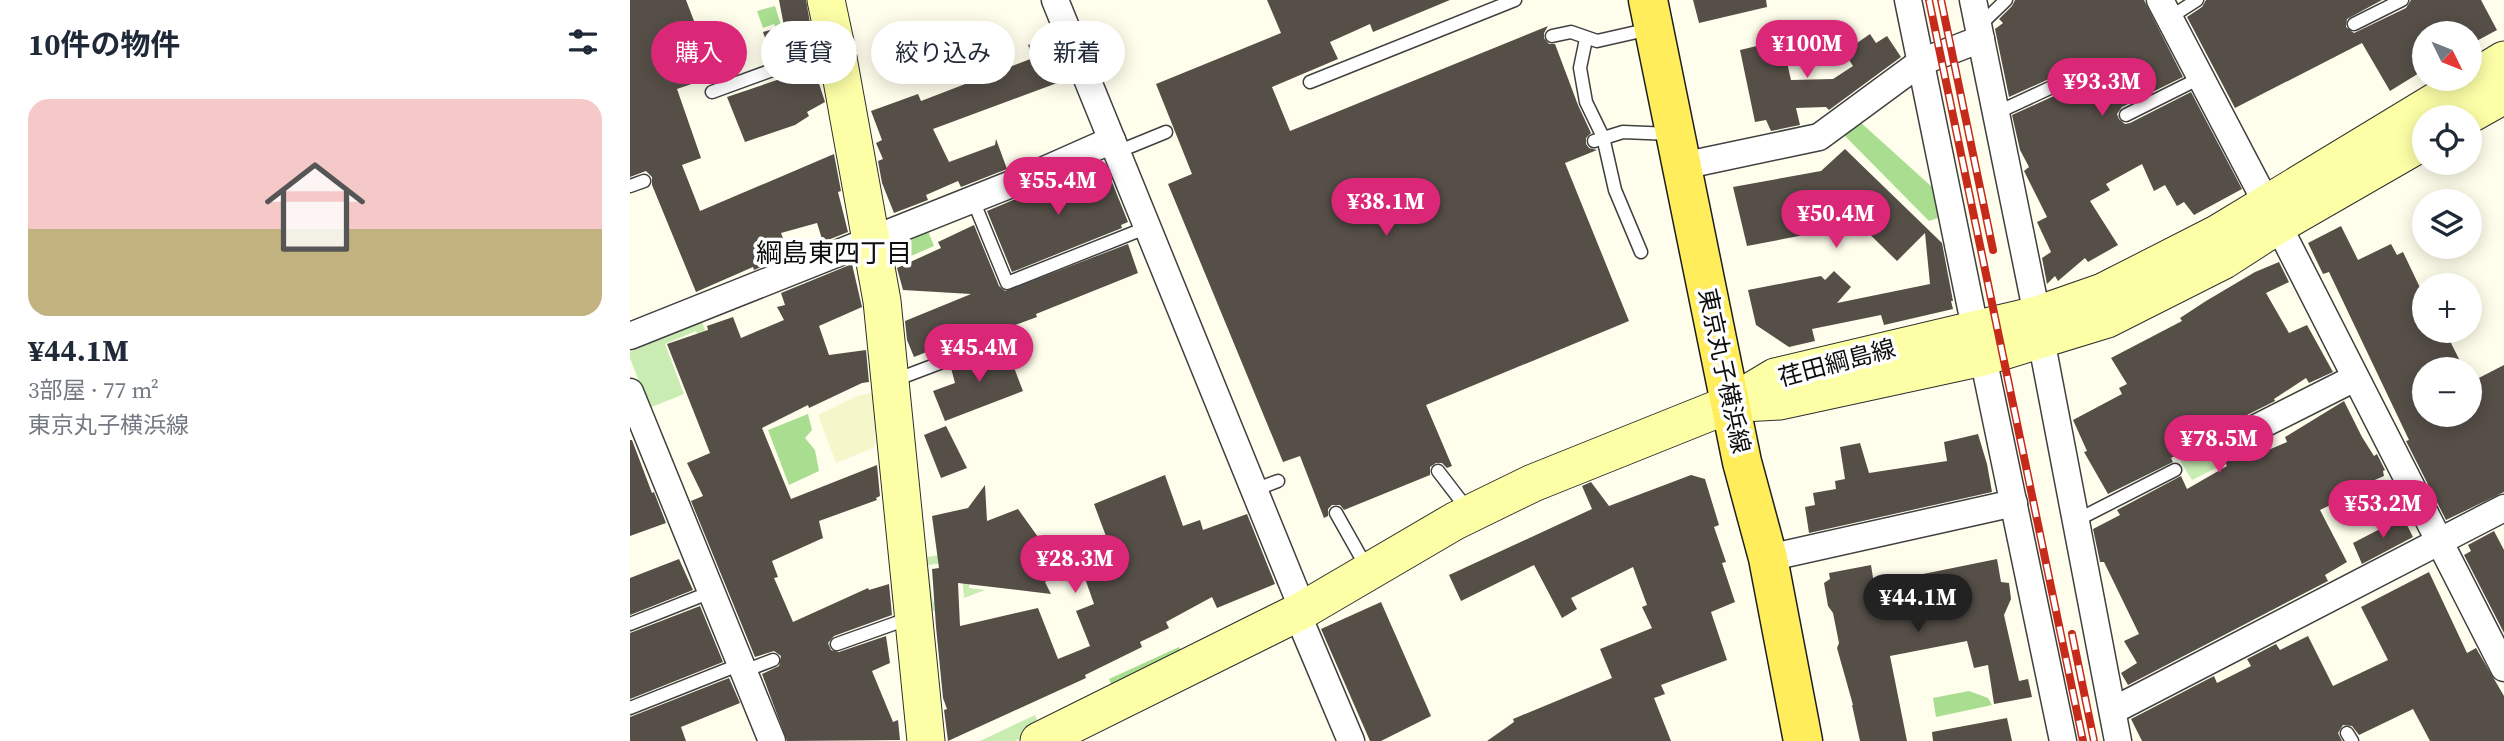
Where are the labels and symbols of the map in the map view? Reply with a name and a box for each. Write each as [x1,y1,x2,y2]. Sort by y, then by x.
pin: ¥100M [1758,20,1856,80]
north arrow [2412,21,2482,91]
pin: ¥93.3M [2045,58,2159,118]
pin: ¥55.4M [1001,158,1115,217]
pin: ¥38.1M [1329,178,1443,238]
pin: ¥50.4M [1779,190,1893,250]
district label: 綱島東四丁目 [756,235,912,271]
street label: 東京丸子横浜線 [1691,285,1758,456]
pin: ¥45.4M [922,324,1036,384]
street label: 荏田綱島線 [1775,331,1899,394]
pin: ¥78.5M [2162,416,2276,475]
pin: ¥53.2M [2326,480,2440,540]
pin: ¥28.3M [1018,536,1132,595]
pin: ¥44.1M [1861,574,1975,634]

